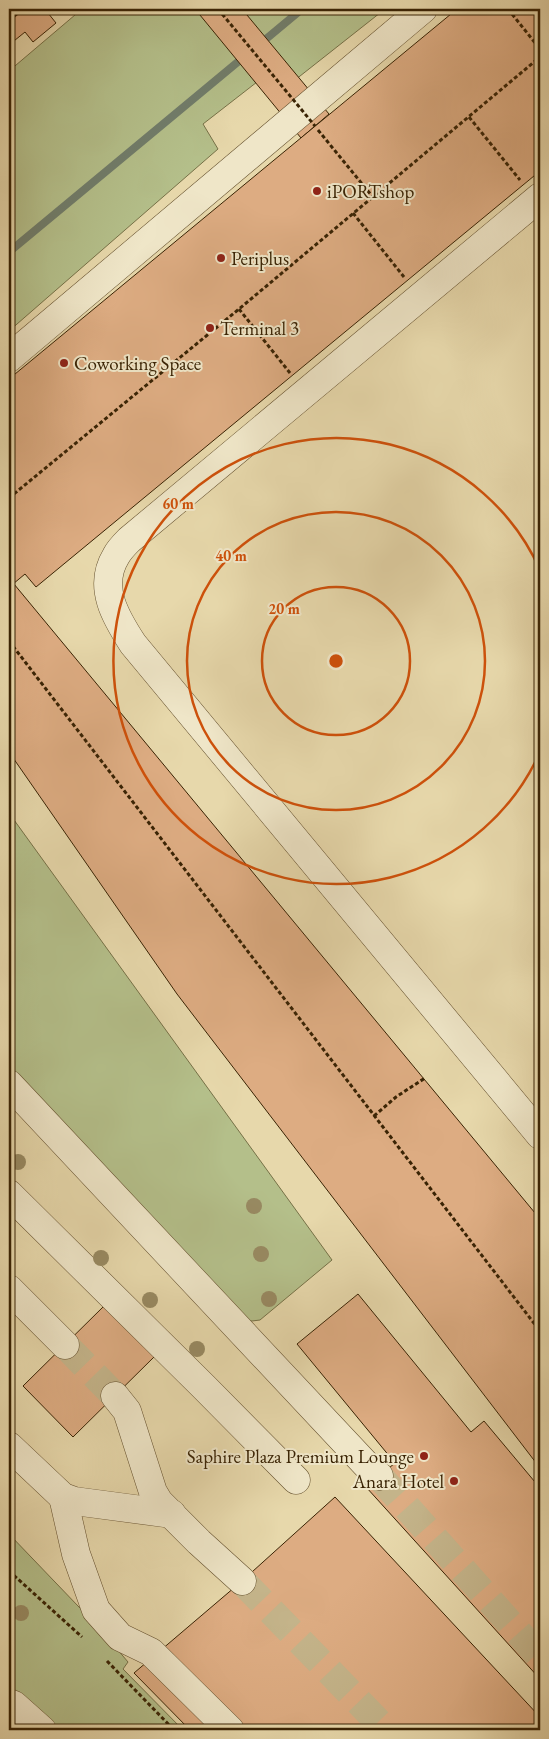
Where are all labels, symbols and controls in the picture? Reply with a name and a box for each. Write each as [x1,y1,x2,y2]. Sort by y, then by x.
place label: iPORTshop [327,179,414,204]
marker: iPORTshop [311,185,323,197]
place label: Periplus [231,246,289,271]
marker: Periplus [215,252,227,264]
place label: Terminal 3 [220,316,299,341]
marker: Terminal 3 [204,322,216,334]
place label: Coworking Space [74,351,201,376]
marker: Coworking Space [58,357,70,369]
text: 60 m [162,494,194,513]
text: 40 m [215,546,247,565]
text: 20 m [268,599,300,618]
centre of rings [327,652,345,670]
place label: Saphire Plaza Premium Lounge [187,1444,414,1469]
marker: Saphire Plaza Premium Lounge [418,1450,430,1462]
place label: Anara Hotel [352,1469,444,1494]
marker: Anara Hotel [448,1475,460,1487]

